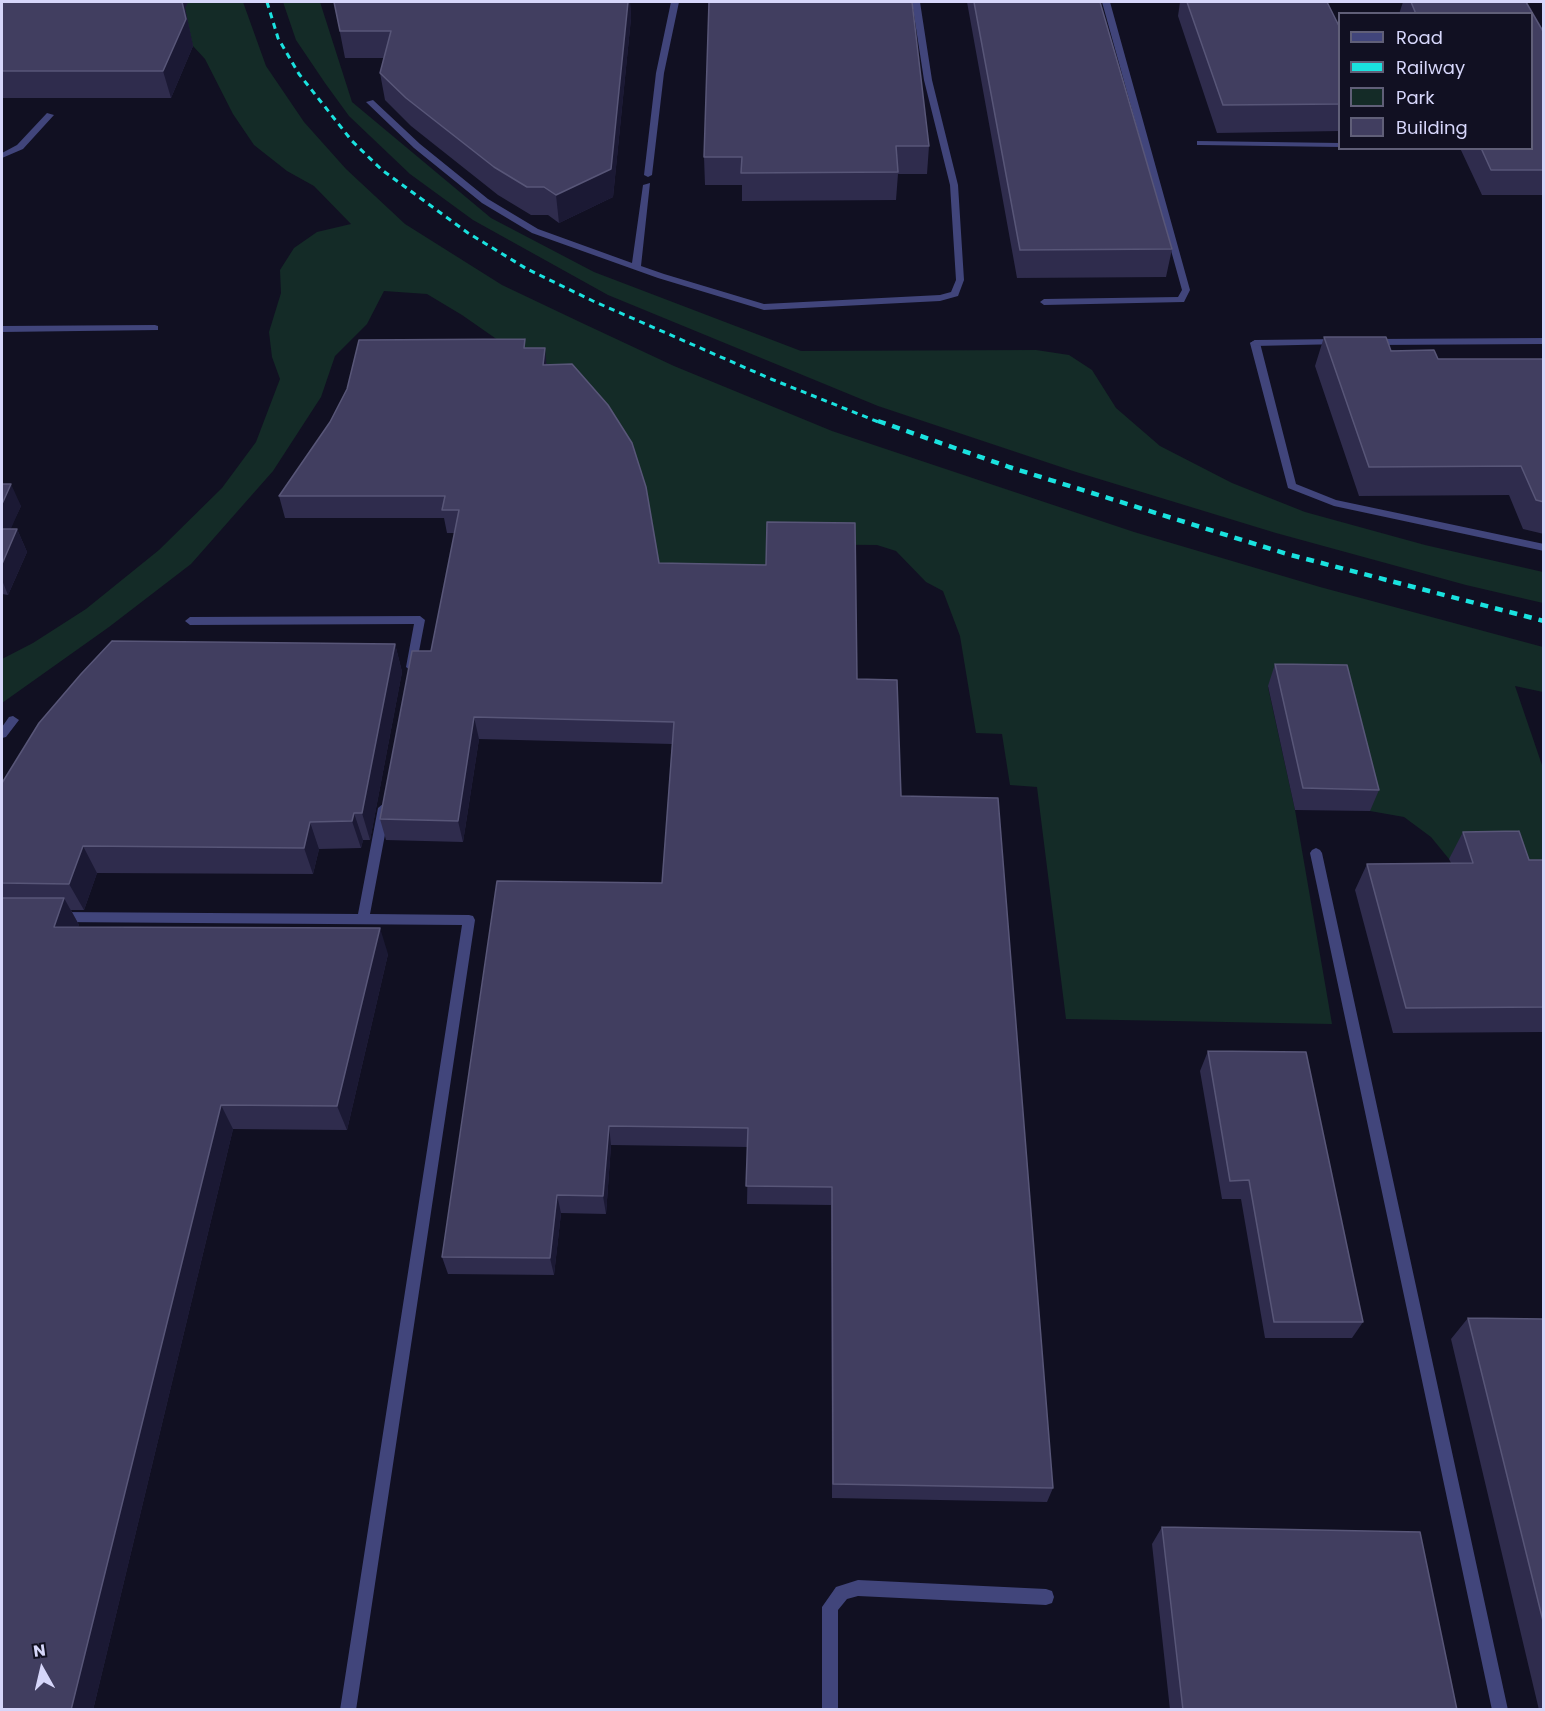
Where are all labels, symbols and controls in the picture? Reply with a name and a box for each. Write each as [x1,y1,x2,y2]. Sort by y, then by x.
legend [1338,12,1533,150]
text: Road [1396,25,1443,50]
text: Railway [1396,55,1465,80]
text: Park [1396,85,1435,110]
text: Building [1396,115,1468,140]
text: N [32,1638,47,1663]
north arrow [12,1639,72,1699]

